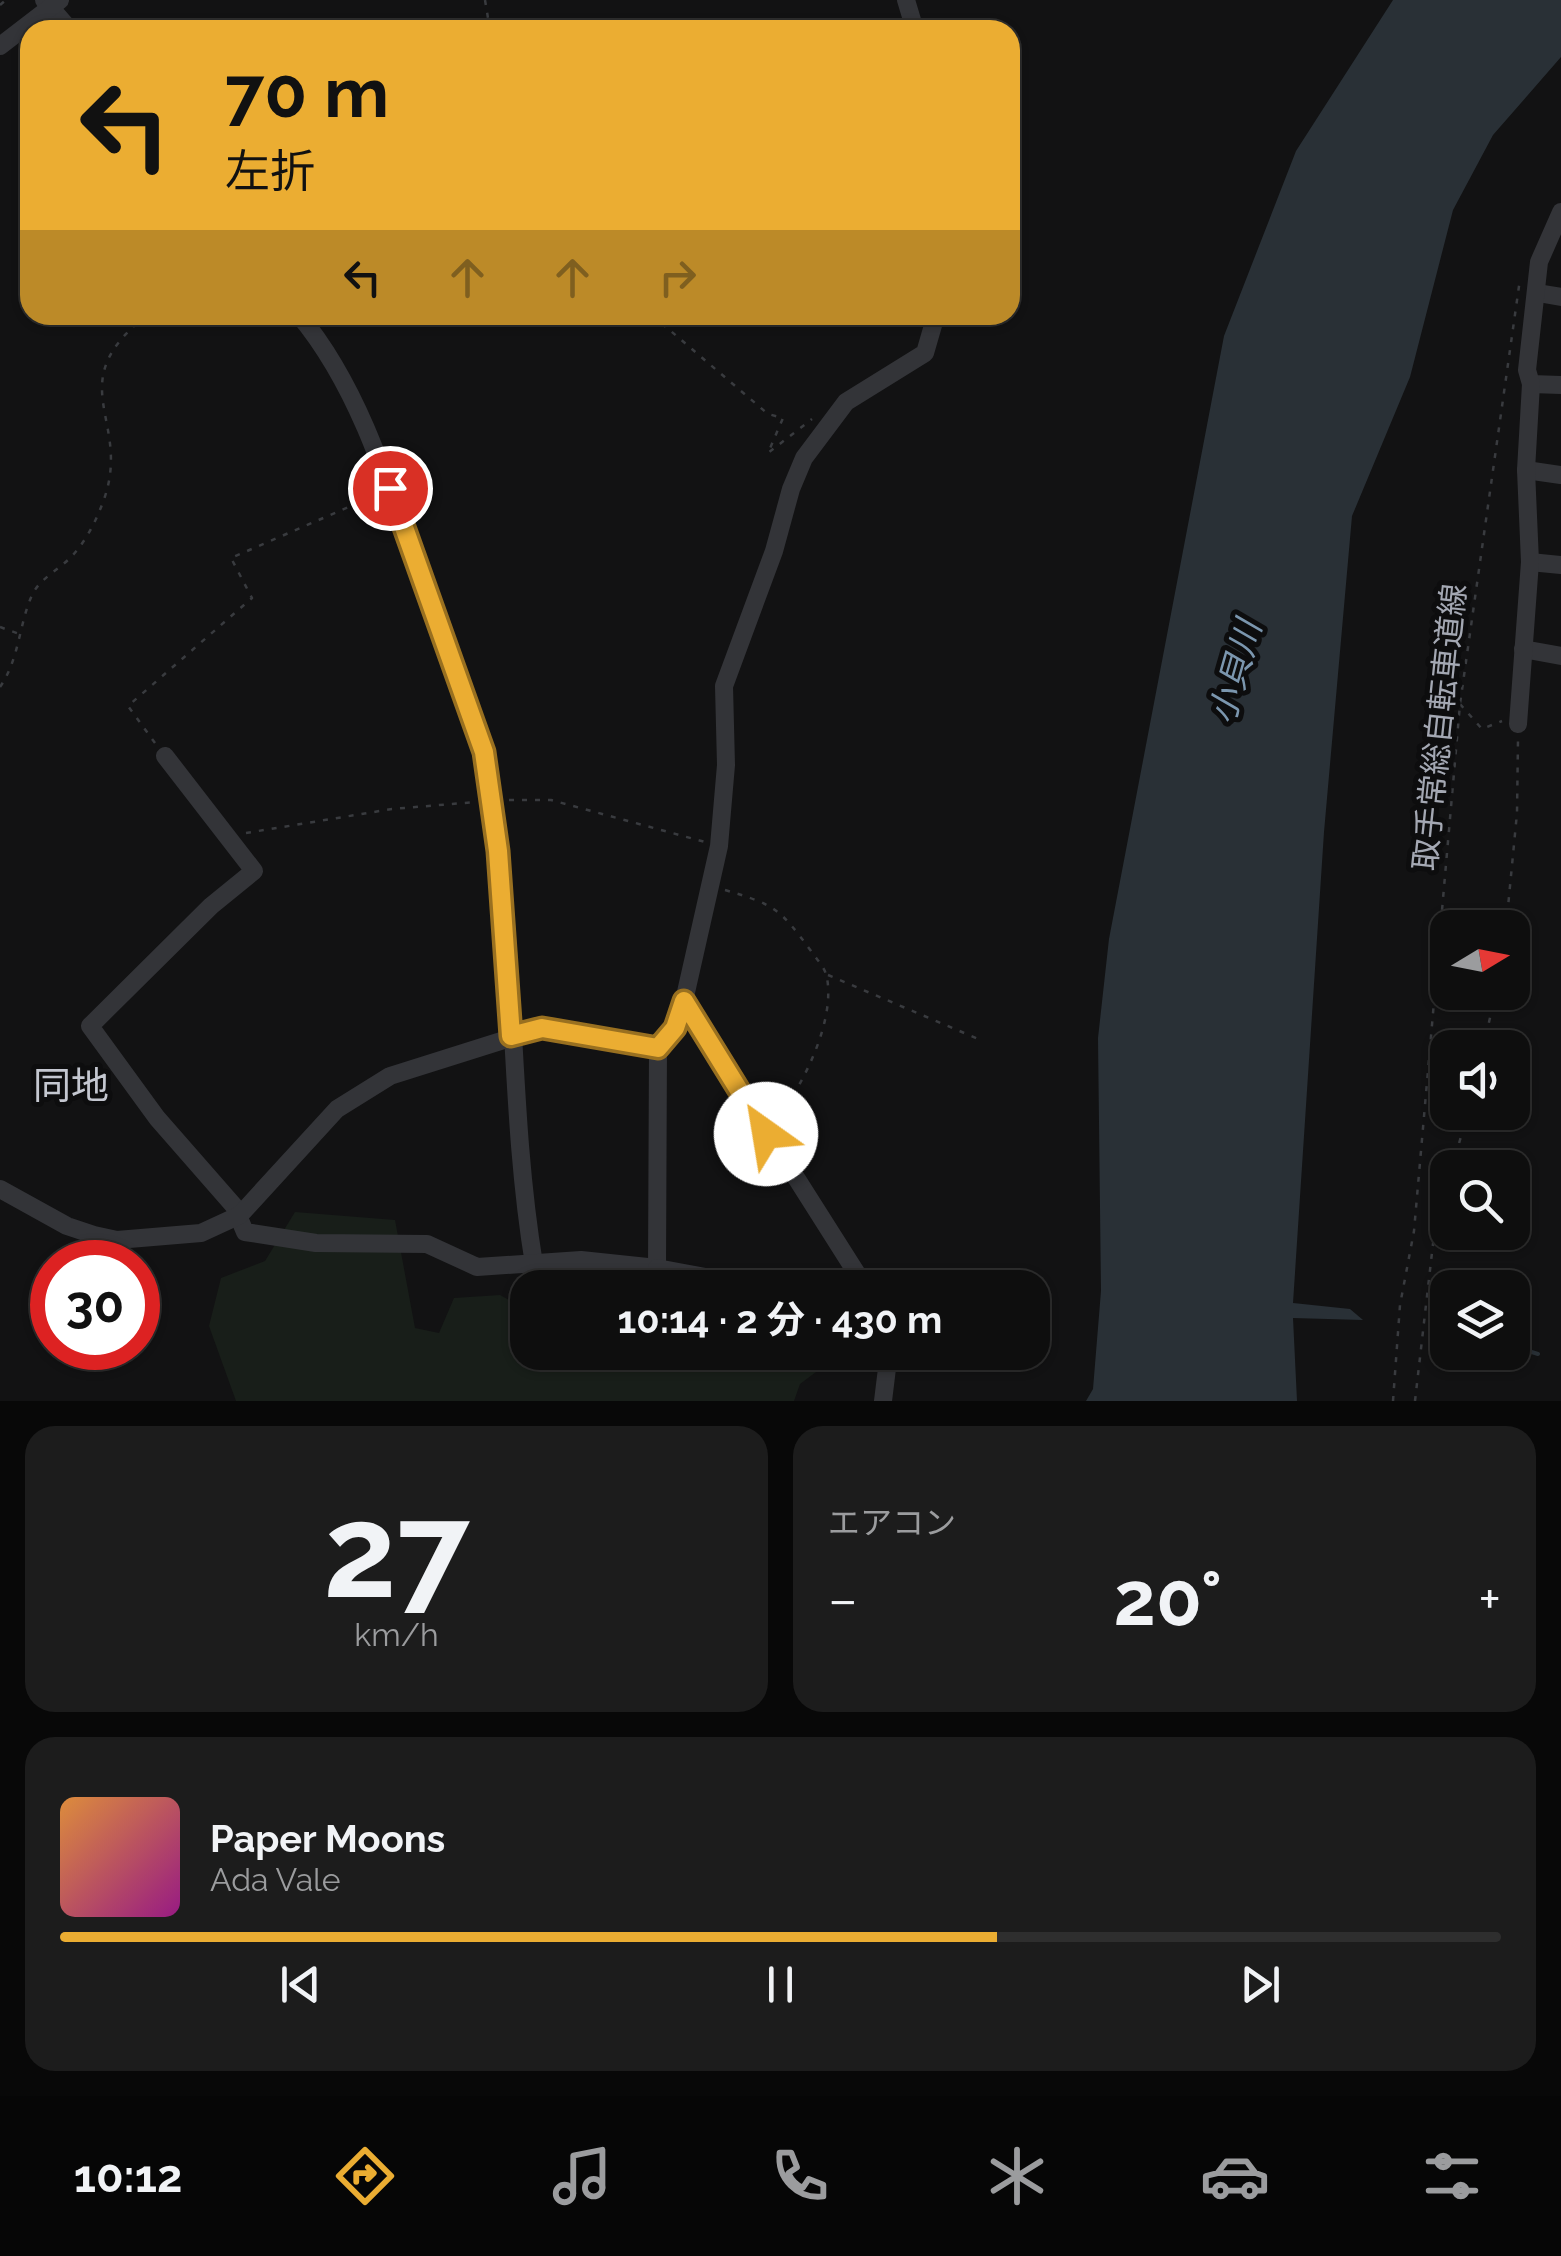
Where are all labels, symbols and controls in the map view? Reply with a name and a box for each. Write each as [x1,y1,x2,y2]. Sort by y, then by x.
text: 70 m [225,51,389,133]
icon: left [60,60,190,190]
text: 左折 [225,145,315,198]
icon: left [335,250,390,305]
icon: ahead [440,250,495,305]
icon: ahead [545,250,600,305]
icon: right [650,250,705,305]
pin [348,446,433,531]
icon: arrive [363,461,418,516]
street label: 取手常総自転車道線 [1406,582,1472,872]
water label: 小貝川 [1201,612,1270,728]
north arrow [1430,910,1530,1010]
map controls [1430,910,1530,1370]
button: sound [1430,1030,1530,1130]
district label: 同地 [33,1063,109,1108]
position arrow [714,1082,818,1186]
button: search [1430,1150,1530,1250]
speed limit sign: 30 [30,1240,160,1370]
button: layers [1430,1270,1530,1370]
text: 10:14 · 2 分 · 430 m [618,1297,942,1342]
text: 27 [323,1475,470,1627]
text: エアコン [828,1504,956,1541]
text: 20° [1114,1554,1222,1643]
text: − [828,1567,858,1632]
text: + [1478,1567,1501,1632]
text: km/h [354,1616,439,1653]
text: Paper Moons [210,1816,445,1861]
text: Ada Vale [210,1861,341,1898]
icon: previous [273,1957,328,2012]
icon: pause [753,1957,808,2012]
icon: next [1233,1957,1288,2012]
icon: directions [330,2141,400,2211]
icon: music [547,2141,617,2211]
icon: phone [765,2141,835,2211]
icon: climate [982,2141,1052,2211]
icon: car [1200,2141,1270,2211]
icon: filters [1417,2141,1487,2211]
text: 10:12 [74,2150,182,2203]

